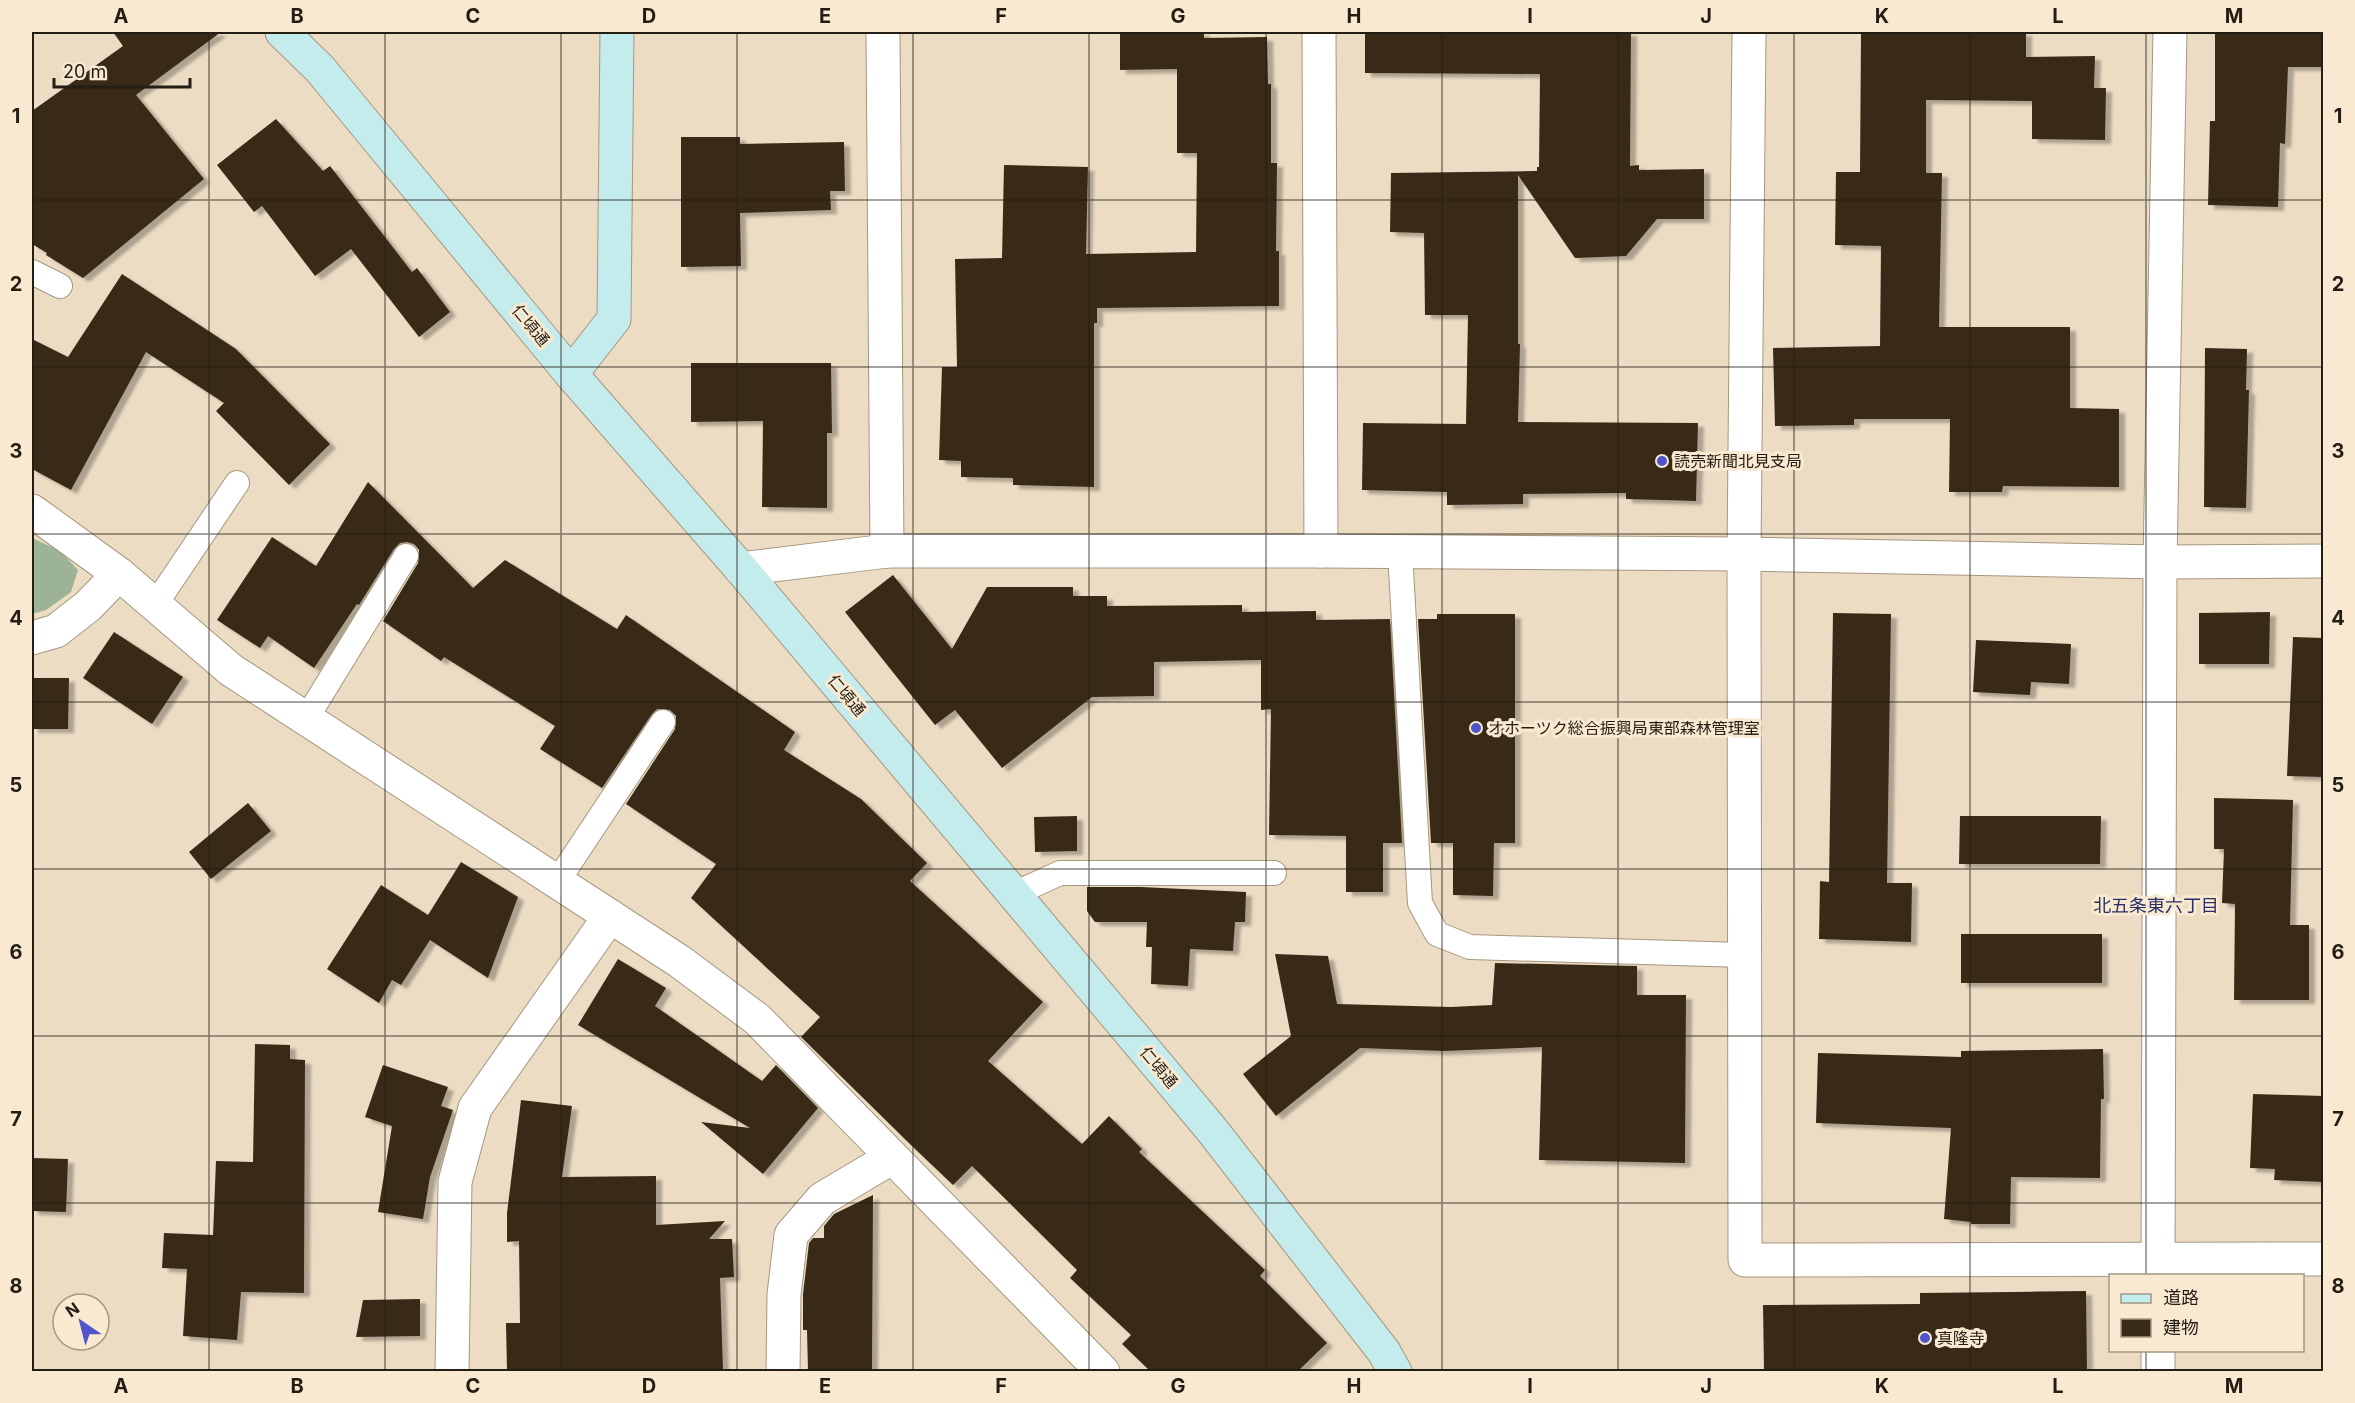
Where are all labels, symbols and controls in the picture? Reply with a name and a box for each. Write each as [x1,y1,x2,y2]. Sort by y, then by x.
text: A [114,4,129,28]
text: B [290,4,304,28]
text: C [466,4,480,28]
text: D [642,4,656,28]
text: E [819,4,831,28]
text: F [995,4,1007,28]
text: G [1170,4,1186,28]
text: H [1347,4,1361,28]
text: I [1527,4,1533,28]
text: J [1700,4,1712,28]
text: K [1875,4,1889,28]
text: L [2052,4,2064,28]
text: M [2225,4,2243,28]
scale bar [54,51,190,89]
text: 20 m [63,61,106,82]
text: 1 [12,104,20,128]
text: 1 [2334,104,2342,128]
text: 2 [10,272,22,296]
text: 2 [2332,272,2344,296]
street label: 仁頃通 [508,300,554,350]
text: 3 [10,439,22,463]
text: 3 [2332,439,2344,463]
place label: 読売新聞北見支局 [1674,451,1802,471]
marker: 読売新聞北見支局 [1655,454,1669,468]
text: 4 [9,606,23,630]
text: 4 [2331,606,2345,630]
street label: 仁頃通 [824,670,870,720]
place label: オホーツク総合振興局東部森林管理室 [1488,718,1760,738]
marker: オホーツク総合振興局東部森林管理室 [1469,721,1483,735]
text: 5 [10,773,22,797]
text: 5 [2332,773,2344,797]
district label: 北五条東六丁目 [2093,895,2219,916]
text: 6 [10,940,23,964]
text: 6 [2332,940,2345,964]
street label: 仁頃通 [1136,1042,1182,1092]
text: 7 [10,1107,22,1131]
text: 7 [2332,1107,2344,1131]
text: 8 [9,1274,23,1298]
legend [2109,1274,2304,1352]
text: 8 [2331,1274,2345,1298]
text: 道路 [2163,1287,2199,1308]
north arrow [51,1292,111,1352]
text: N [62,1298,83,1321]
text: 建物 [2163,1317,2199,1338]
place label: 真隆寺 [1937,1328,1985,1348]
marker: 真隆寺 [1918,1331,1932,1345]
text: A [114,1374,129,1398]
text: B [290,1374,304,1398]
text: C [466,1374,480,1398]
text: D [642,1374,656,1398]
text: E [819,1374,831,1398]
text: F [995,1374,1007,1398]
text: G [1170,1374,1186,1398]
text: H [1347,1374,1361,1398]
text: I [1527,1374,1533,1398]
text: J [1700,1374,1712,1398]
text: K [1875,1374,1889,1398]
text: L [2052,1374,2064,1398]
text: M [2225,1374,2243,1398]

